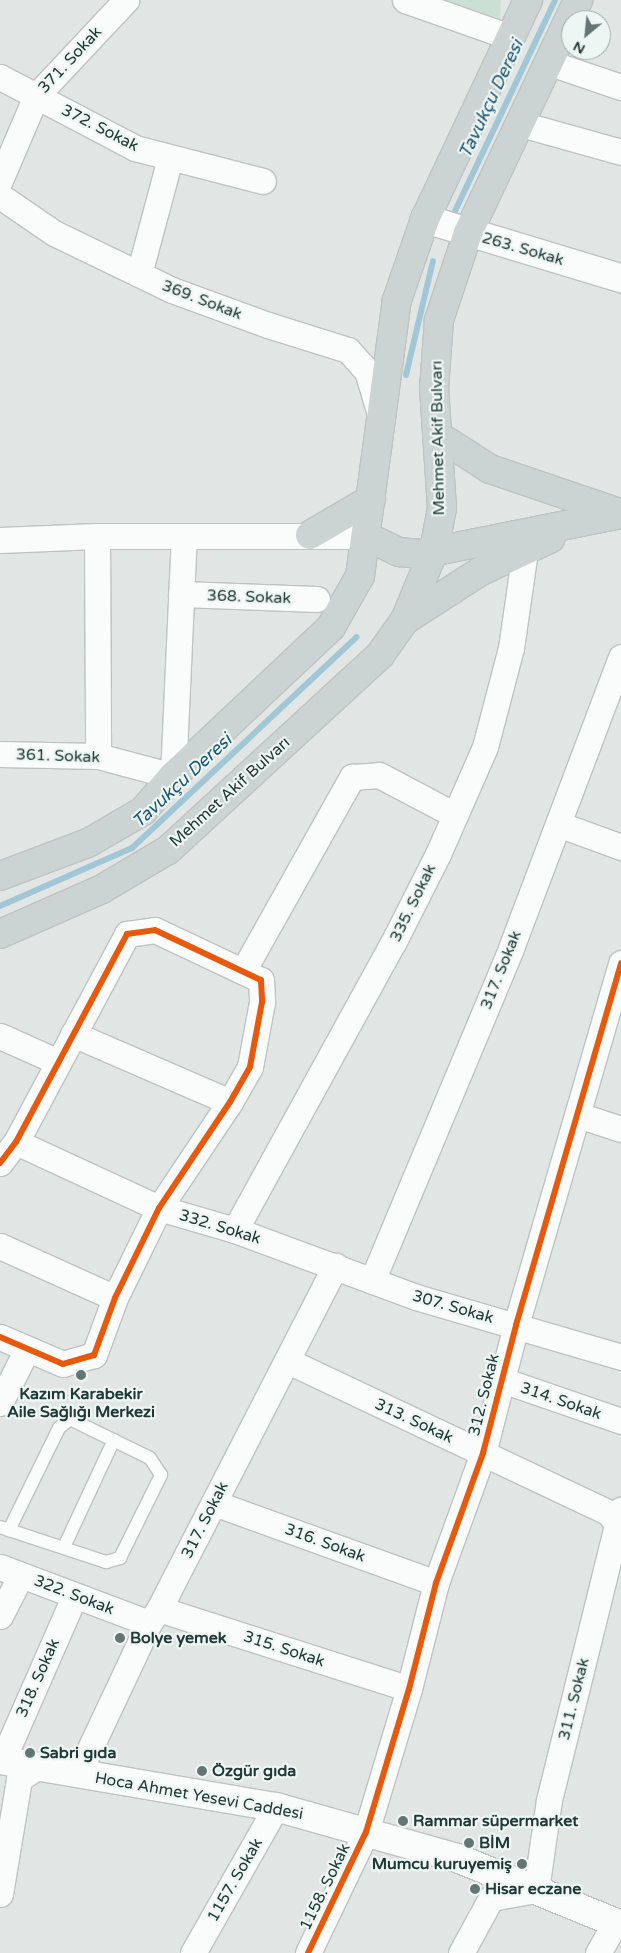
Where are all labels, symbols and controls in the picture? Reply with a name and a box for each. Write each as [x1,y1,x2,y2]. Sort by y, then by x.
north arrow [561,10,611,60]
street label: 371. Sokak [34,23,106,97]
water label: Tavukçu Deresi [454,36,528,162]
text: N [570,38,588,58]
street label: 372. Sokak [58,100,142,156]
street label: 263. Sokak [480,228,566,270]
street label: 369. Sokak [159,276,245,324]
street label: Mehmet Akif Bulvarı [427,360,449,516]
street label: 368. Sokak [207,586,291,608]
water label: Tavukçu Deresi [128,729,236,833]
street label: Mehmet Akif Bulvarı [166,733,294,851]
street label: 361. Sokak [16,745,100,767]
street label: 335. Sokak [386,861,440,945]
street label: 317. Sokak [476,928,526,1012]
street label: 332. Sokak [177,1205,263,1249]
street label: 307. Sokak [410,1286,496,1328]
street label: 312. Sokak [464,1352,504,1438]
marker: Kazım Karabekir Aile Sağlığı Merkezi [74,1368,88,1382]
street label: 314. Sokak [518,1378,604,1424]
place label: Kazım Karabekir Aile Sağlığı Merkezi [7,1384,155,1422]
street label: 313. Sokak [372,1394,456,1448]
street label: 317. Sokak [177,1478,233,1562]
street label: 316. Sokak [282,1520,368,1566]
street label: 322. Sokak [31,1571,117,1619]
street label: 315. Sokak [241,1627,327,1671]
place label: Bolye yemek [130,1628,226,1648]
marker: Bolye yemek [114,1632,126,1644]
street label: 318. Sokak [12,1636,64,1720]
street label: 311. Sokak [554,1656,594,1742]
place label: Sabri gıda [40,1743,116,1763]
marker: Sabri gıda [24,1747,36,1759]
place label: Özgür gıda [212,1761,296,1781]
marker: Özgür gıda [196,1765,208,1777]
street label: Hoca Ahmet Yesevi Caddesi [93,1768,305,1824]
place label: Rammar süpermarket [413,1811,578,1831]
marker: Rammar süpermarket [397,1815,409,1827]
place label: BİM [479,1833,510,1853]
street label: 1157. Sokak [203,1835,267,1925]
marker: BİM [463,1837,475,1849]
street label: 1158. Sokak [296,1840,354,1934]
place label: Mumcu kuruyemiş [372,1854,512,1874]
marker: Mumcu kuruyemiş [516,1858,528,1870]
place label: Hisar eczane [485,1879,581,1899]
marker: Hisar eczane [469,1883,481,1895]

